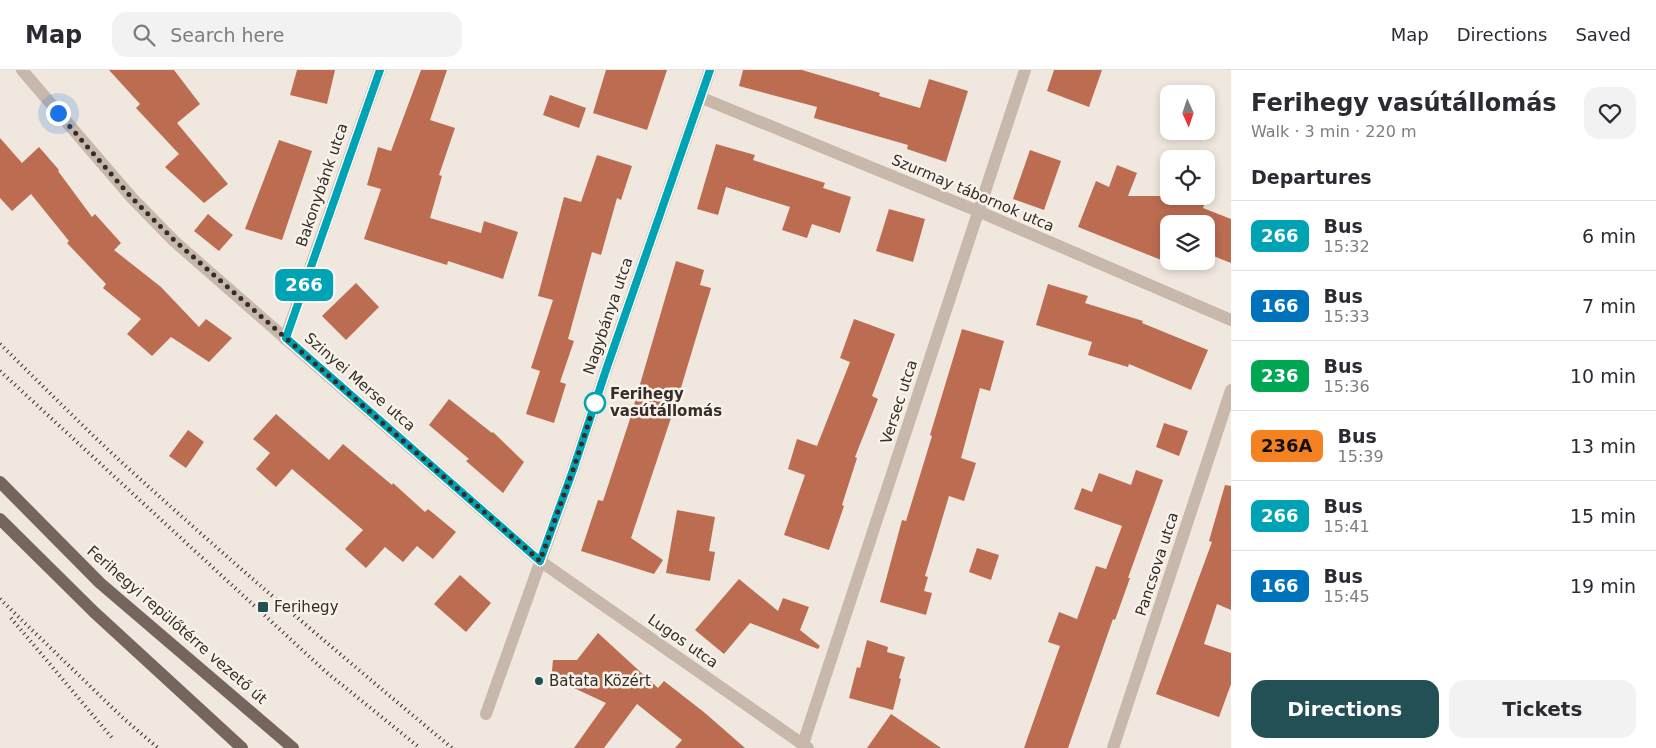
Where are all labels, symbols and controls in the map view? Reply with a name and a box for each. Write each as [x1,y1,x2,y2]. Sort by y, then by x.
search box [112,12,462,57]
text: Map [25,21,82,49]
icon: search [130,21,158,49]
text: Search here [170,24,284,46]
text: Map [1391,24,1429,45]
text: Directions [1457,24,1547,45]
text: Saved [1575,24,1631,45]
north arrow [1160,85,1215,140]
map controls [1160,85,1215,270]
button: heart [1584,87,1636,139]
text: Ferihegy vasútállomás [1251,89,1557,117]
your location [46,101,71,126]
street label: Bakonybánk utca [292,121,352,249]
text: Walk · 3 min · 220 m [1251,122,1416,141]
button: locate [1160,150,1215,205]
street label: Szurmay tábornok utca [889,151,1057,235]
text: Departures [1251,166,1372,188]
button: layers [1160,215,1215,270]
text: Bus [1324,215,1363,237]
text: 266 [1261,225,1299,246]
text: 6 min [1582,225,1636,247]
text: 15:32 [1324,237,1370,256]
street label: Nagybánya utca [580,255,636,377]
line badge: 266 [275,269,333,301]
text: 266 [285,274,323,295]
text: Bus [1324,285,1363,307]
text: 166 [1261,295,1299,316]
text: 7 min [1582,295,1636,317]
text: 15:33 [1324,307,1370,326]
street label: Szinyei Merse utca [301,329,419,435]
text: Bus [1324,355,1363,377]
street label: Versec utca [877,358,921,446]
text: 236 [1261,365,1299,386]
text: 10 min [1570,365,1636,387]
text: 15:36 [1324,377,1370,396]
place label: Ferihegy vasútállomás [610,385,722,420]
marker: Ferihegy vasútállomás [584,392,606,414]
text: Bus [1338,425,1377,447]
text: 236A [1261,435,1313,456]
text: 13 min [1570,435,1636,457]
text: 15:39 [1338,447,1384,466]
text: Bus [1324,495,1363,517]
text: 266 [1261,505,1299,526]
text: 15 min [1570,505,1636,527]
street label: Pancsova utca [1132,510,1182,618]
text: 15:41 [1324,517,1370,536]
street label: Ferihegyi repülőtérre vezető út [83,542,271,708]
text: Bus [1324,565,1363,587]
text: 166 [1261,575,1299,596]
text: 19 min [1570,575,1636,597]
text: 15:45 [1324,587,1370,606]
place label: Ferihegy [274,598,339,616]
marker: Ferihegy [256,600,270,614]
street label: Lugos utca [644,610,722,672]
place label: Batata Közért [549,672,651,690]
marker: Batata Közért [533,675,545,687]
button: Directions [1251,680,1439,738]
button: Tickets [1449,680,1636,738]

